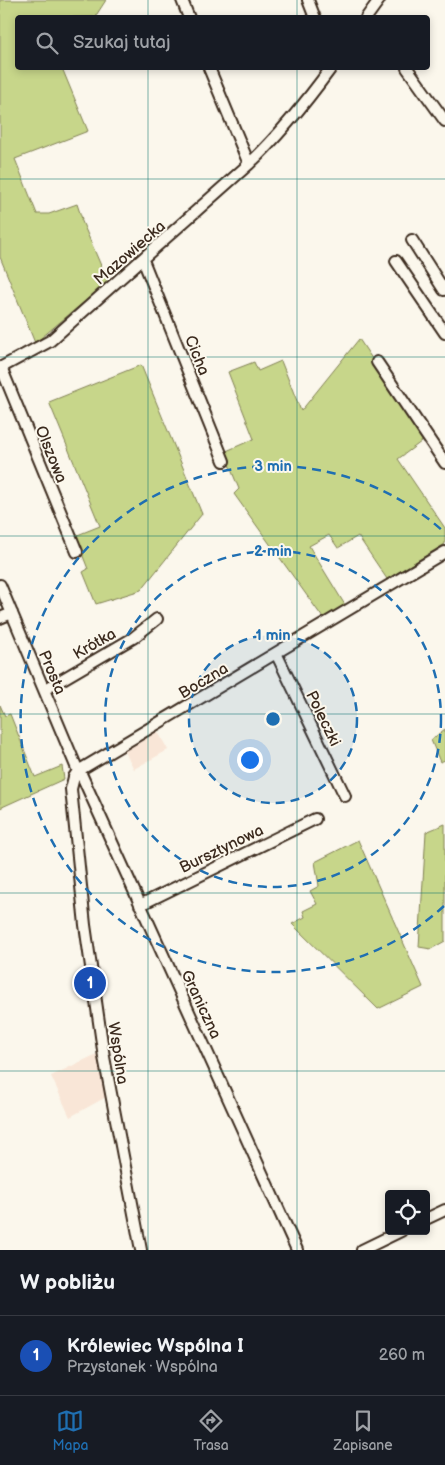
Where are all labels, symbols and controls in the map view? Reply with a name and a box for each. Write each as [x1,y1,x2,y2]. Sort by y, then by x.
search box [15,15,430,70]
icon: search [33,29,61,57]
text: Szukaj tutaj [73,31,170,54]
street label: Mazowiecka [90,217,170,289]
street label: Cicha [180,333,213,378]
street label: Olszowa [31,423,71,486]
text: 3 min [254,457,292,476]
text: 2 min [254,542,292,561]
street label: Krótka [70,625,120,664]
text: 1 min [255,626,291,645]
street label: Prosta [34,648,69,697]
street label: Boczna [176,659,232,703]
street label: Poleczki [301,688,344,749]
centre of rings [264,710,282,728]
your location [237,747,263,773]
street label: Bursztynowa [177,821,267,878]
pin: 1 [74,964,106,1002]
street label: Graniczna [176,967,225,1042]
street label: Wspólna [103,1021,132,1086]
map controls [385,1190,430,1235]
button: locate [385,1190,430,1235]
text: W pobliżu [20,1270,115,1295]
text: Królewiec Wspólna I [67,1335,244,1358]
text: 1 [33,1346,39,1365]
text: 260 m [379,1346,425,1365]
text: Przystanek · Wspólna [67,1358,218,1377]
tab: Mapa [52,1407,89,1454]
tab: Trasa [193,1407,229,1454]
tab: Zapisane [334,1407,393,1454]

